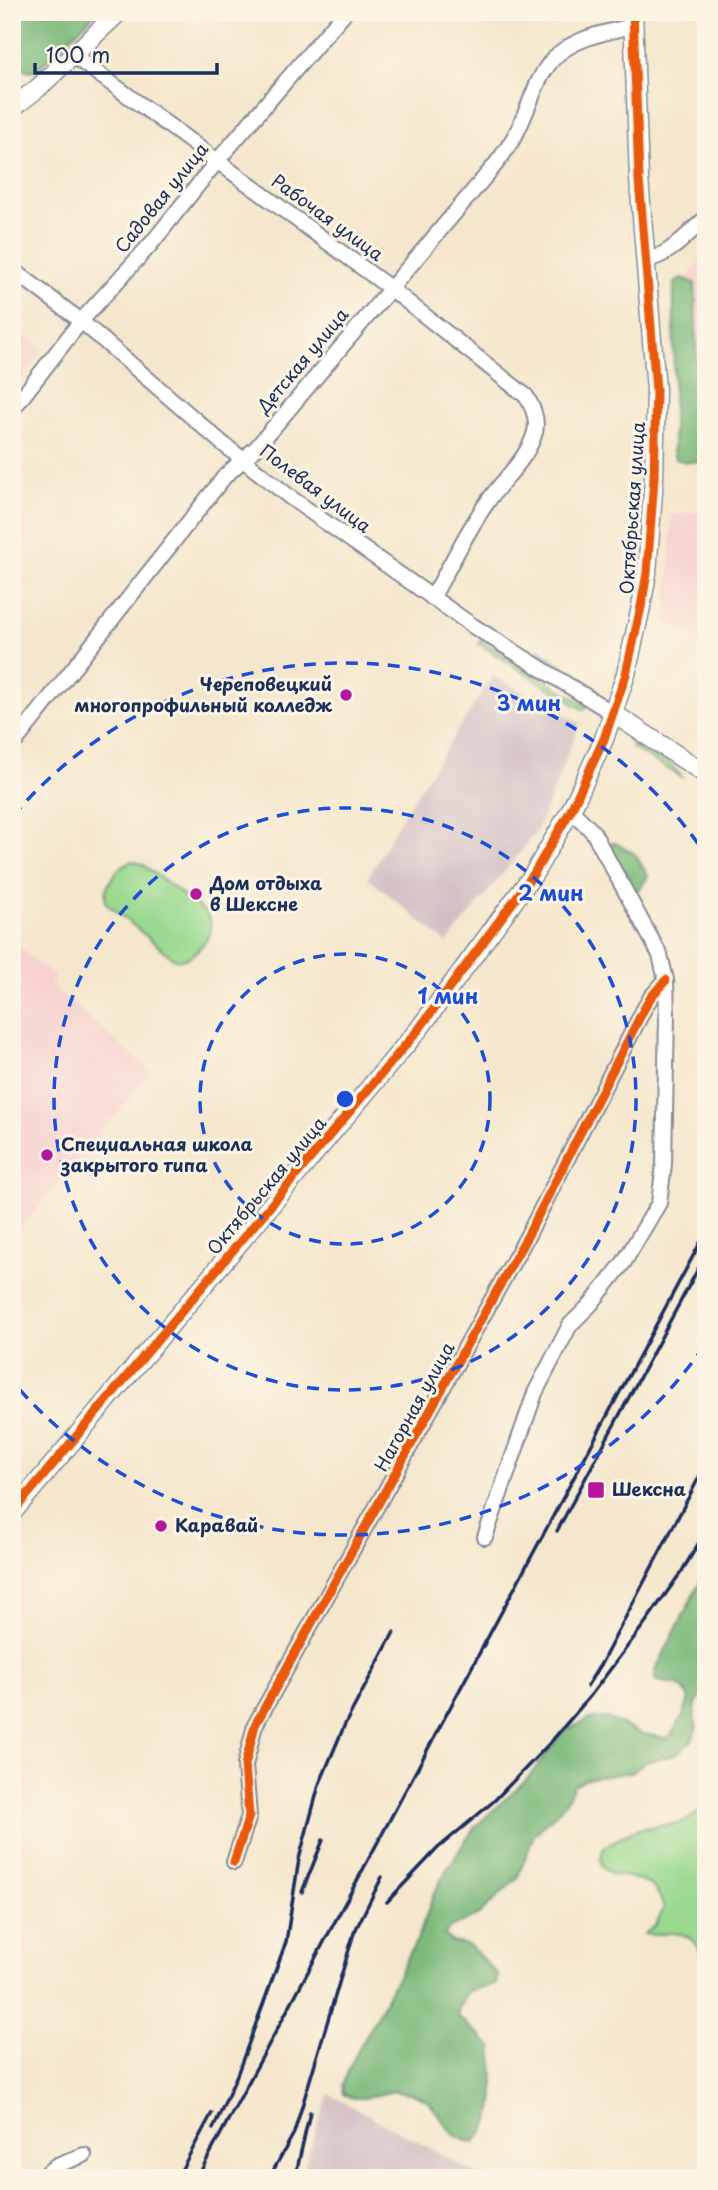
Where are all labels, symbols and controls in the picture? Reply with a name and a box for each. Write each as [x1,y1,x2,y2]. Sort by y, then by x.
scale bar [35,32,217,76]
text: 100 m [46,38,110,70]
street label: Садовая улица [108,135,214,258]
street label: Рабочая улица [266,167,390,267]
street label: Детская улица [249,301,355,419]
street label: Октябрьская улица [612,420,651,595]
street label: Полевая улица [255,437,378,539]
place label: Череповецкий многопрофильный колледж [74,670,332,718]
text: 3 мин [497,686,561,718]
marker: Череповецкий многопрофильный колледж [338,687,354,703]
place label: Дом отдыха в Шекснe [209,869,323,917]
text: 2 мин [518,876,584,908]
marker: Дом отдыха в Шекснe [188,886,204,902]
text: 1 мин [418,979,478,1011]
centre of rings [333,1087,357,1111]
street label: Октябрьская улица [200,1110,332,1260]
place label: Специальная школа закрытого типа [60,1130,253,1178]
marker: Специальная школа закрытого типа [39,1147,55,1163]
street label: Нагорная улица [367,1336,461,1476]
place label: Шексна [612,1475,686,1502]
marker: Шексна [586,1480,606,1500]
place label: Каравай [175,1511,258,1538]
marker: Каравай [153,1518,169,1534]

